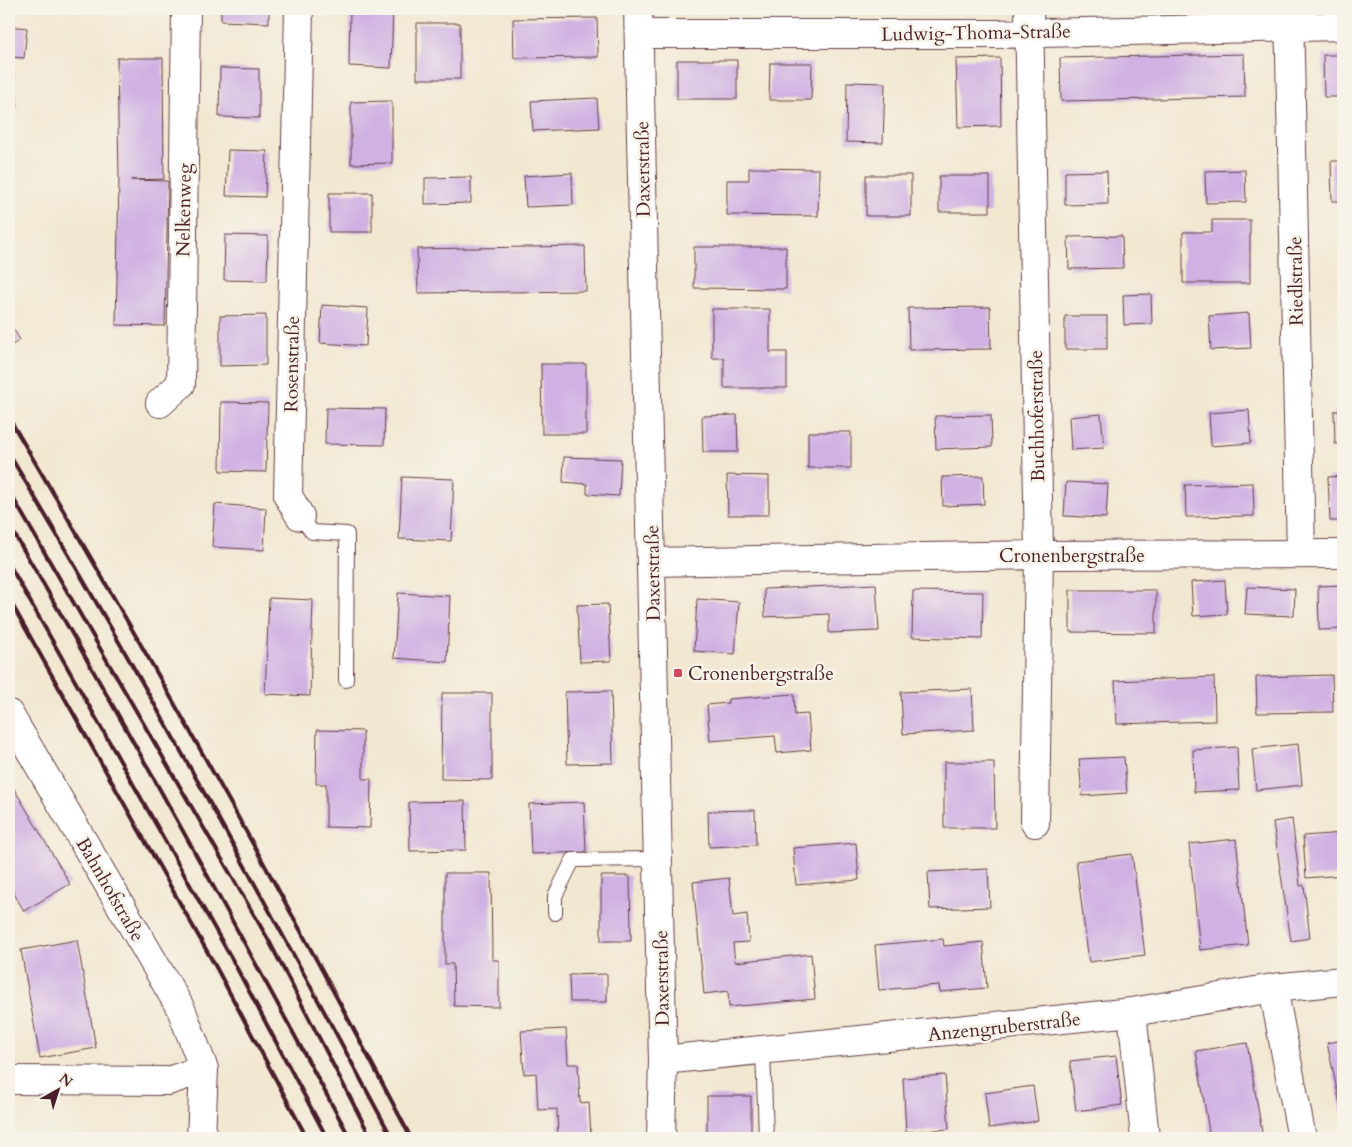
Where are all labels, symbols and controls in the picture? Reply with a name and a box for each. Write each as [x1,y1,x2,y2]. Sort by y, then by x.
street label: Ludwig-Thoma-Straße [881,18,1071,48]
street label: Daxerstraße [629,121,657,217]
street label: Nelkenweg [170,163,198,257]
street label: Riedlstraße [1282,236,1310,326]
street label: Rosenstraße [278,315,306,413]
street label: Buchhoferstraße [1023,350,1051,482]
street label: Daxerstraße [639,525,667,621]
street label: Cronenbergstraße [999,543,1145,569]
place label: Cronenbergstraße [688,661,834,687]
marker: Cronenbergstraße [672,667,684,679]
street label: Bahnhofstraße [70,833,150,946]
street label: Daxerstraße [648,930,676,1026]
street label: Anzengruberstraße [926,1006,1082,1048]
north arrow [32,1064,82,1114]
text: N [55,1069,77,1091]

